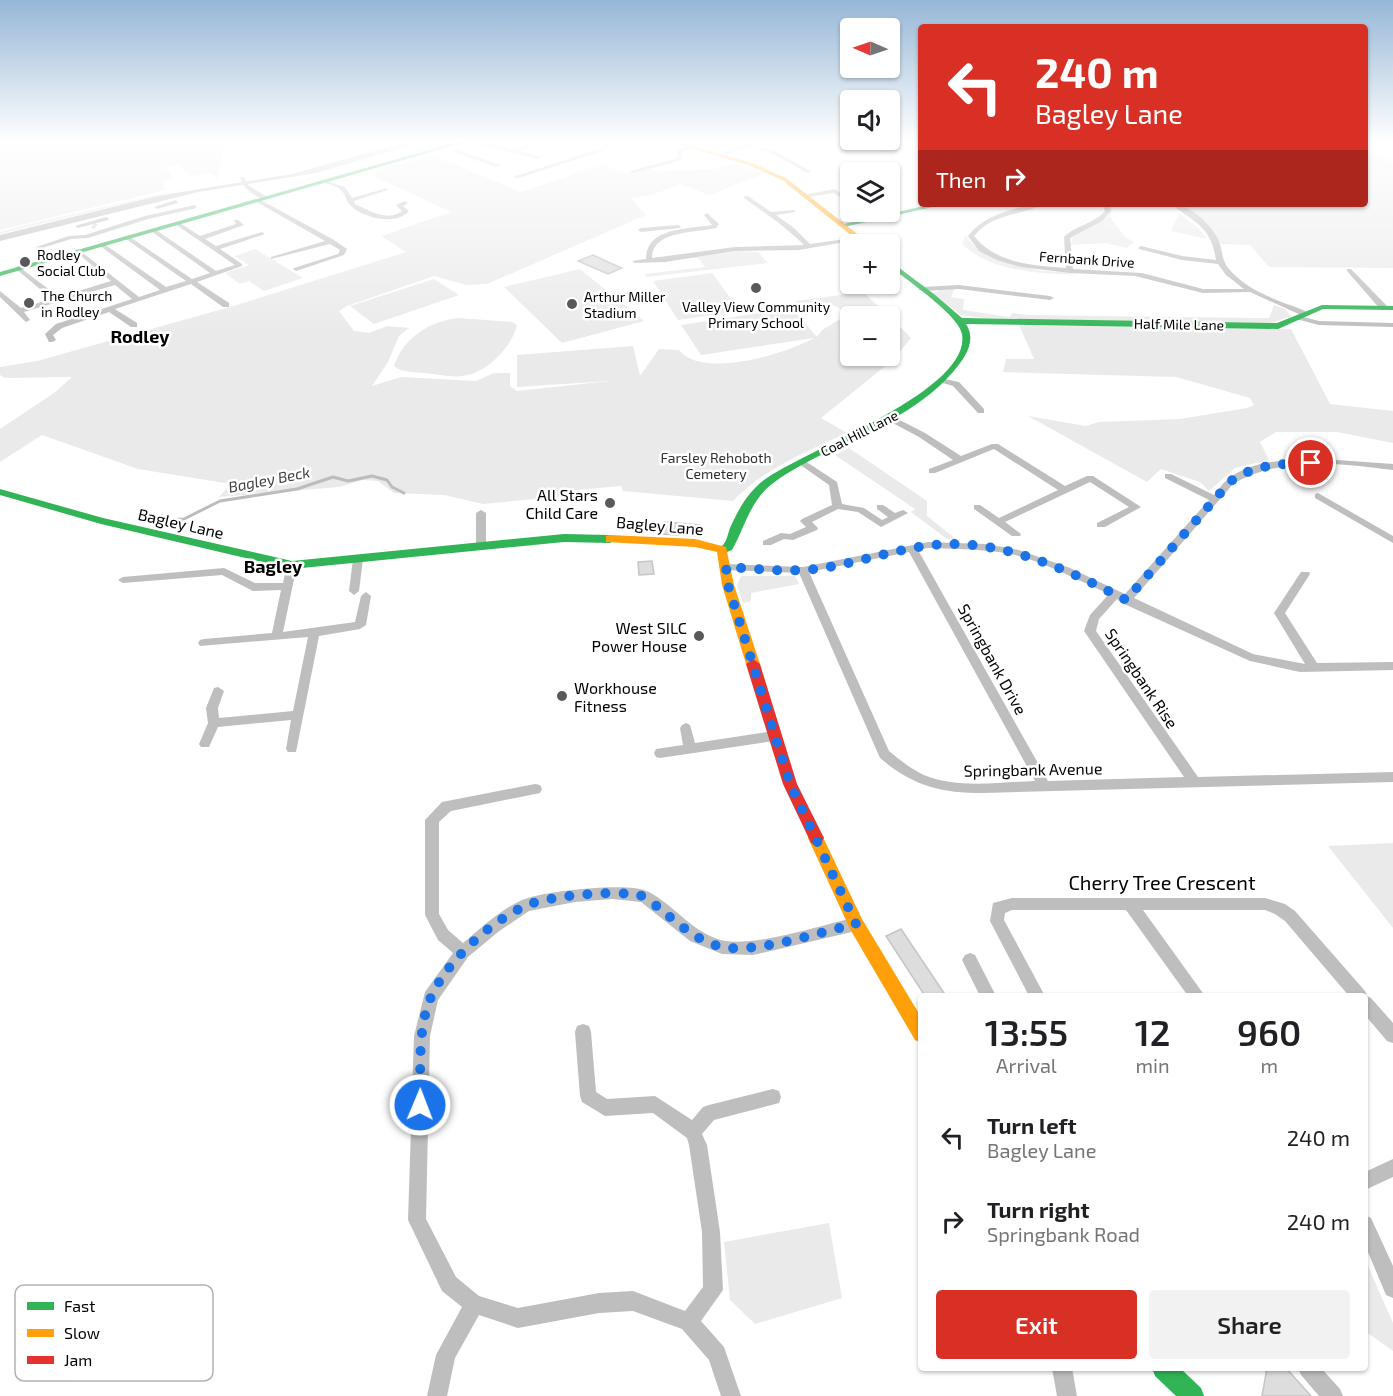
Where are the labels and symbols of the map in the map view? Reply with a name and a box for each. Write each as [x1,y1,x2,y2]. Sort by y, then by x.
north arrow [840,18,900,78]
place label: Rodley Social Club [37,246,106,279]
street label: Fernbank Drive [1039,247,1135,271]
marker: Rodley Social Club [18,255,32,269]
marker: Valley View Community Primary School [749,281,763,295]
place label: The Church in Rodley [41,287,112,320]
place label: Arthur Miller Stadium [584,288,666,321]
marker: The Church in Rodley [22,296,36,310]
marker: Arthur Miller Stadium [565,297,579,311]
place label: Valley View Community Primary School [682,298,831,331]
street label: Half Mile Lane [1134,315,1224,333]
district label: Rodley [110,325,170,347]
street label: Coal Hill Lane [817,406,901,460]
pin [1285,437,1336,488]
park label: Farsley Rehoboth Cemetery [660,449,772,482]
water label: Bagley Beck [227,462,312,497]
place label: All Stars Child Care [525,485,598,522]
marker: All Stars Child Care [603,496,617,510]
street label: Bagley Lane [136,504,226,542]
street label: Bagley Lane [616,512,704,538]
district label: Bagley [244,555,303,577]
street label: Springbank Drive [955,600,1031,718]
place label: West SILC Power House [592,618,687,655]
street label: Springbank Rise [1102,625,1182,731]
marker: West SILC Power House [692,629,706,643]
place label: Workhouse Fitness [574,678,657,715]
marker: Workhouse Fitness [555,689,569,703]
street label: Springbank Avenue [963,758,1103,780]
street label: Cherry Tree Crescent [1068,870,1256,894]
position arrow [388,1073,452,1137]
legend [15,1285,213,1381]
text: Fast [64,1296,95,1315]
text: Slow [64,1323,100,1342]
text: Jam [64,1350,92,1369]

